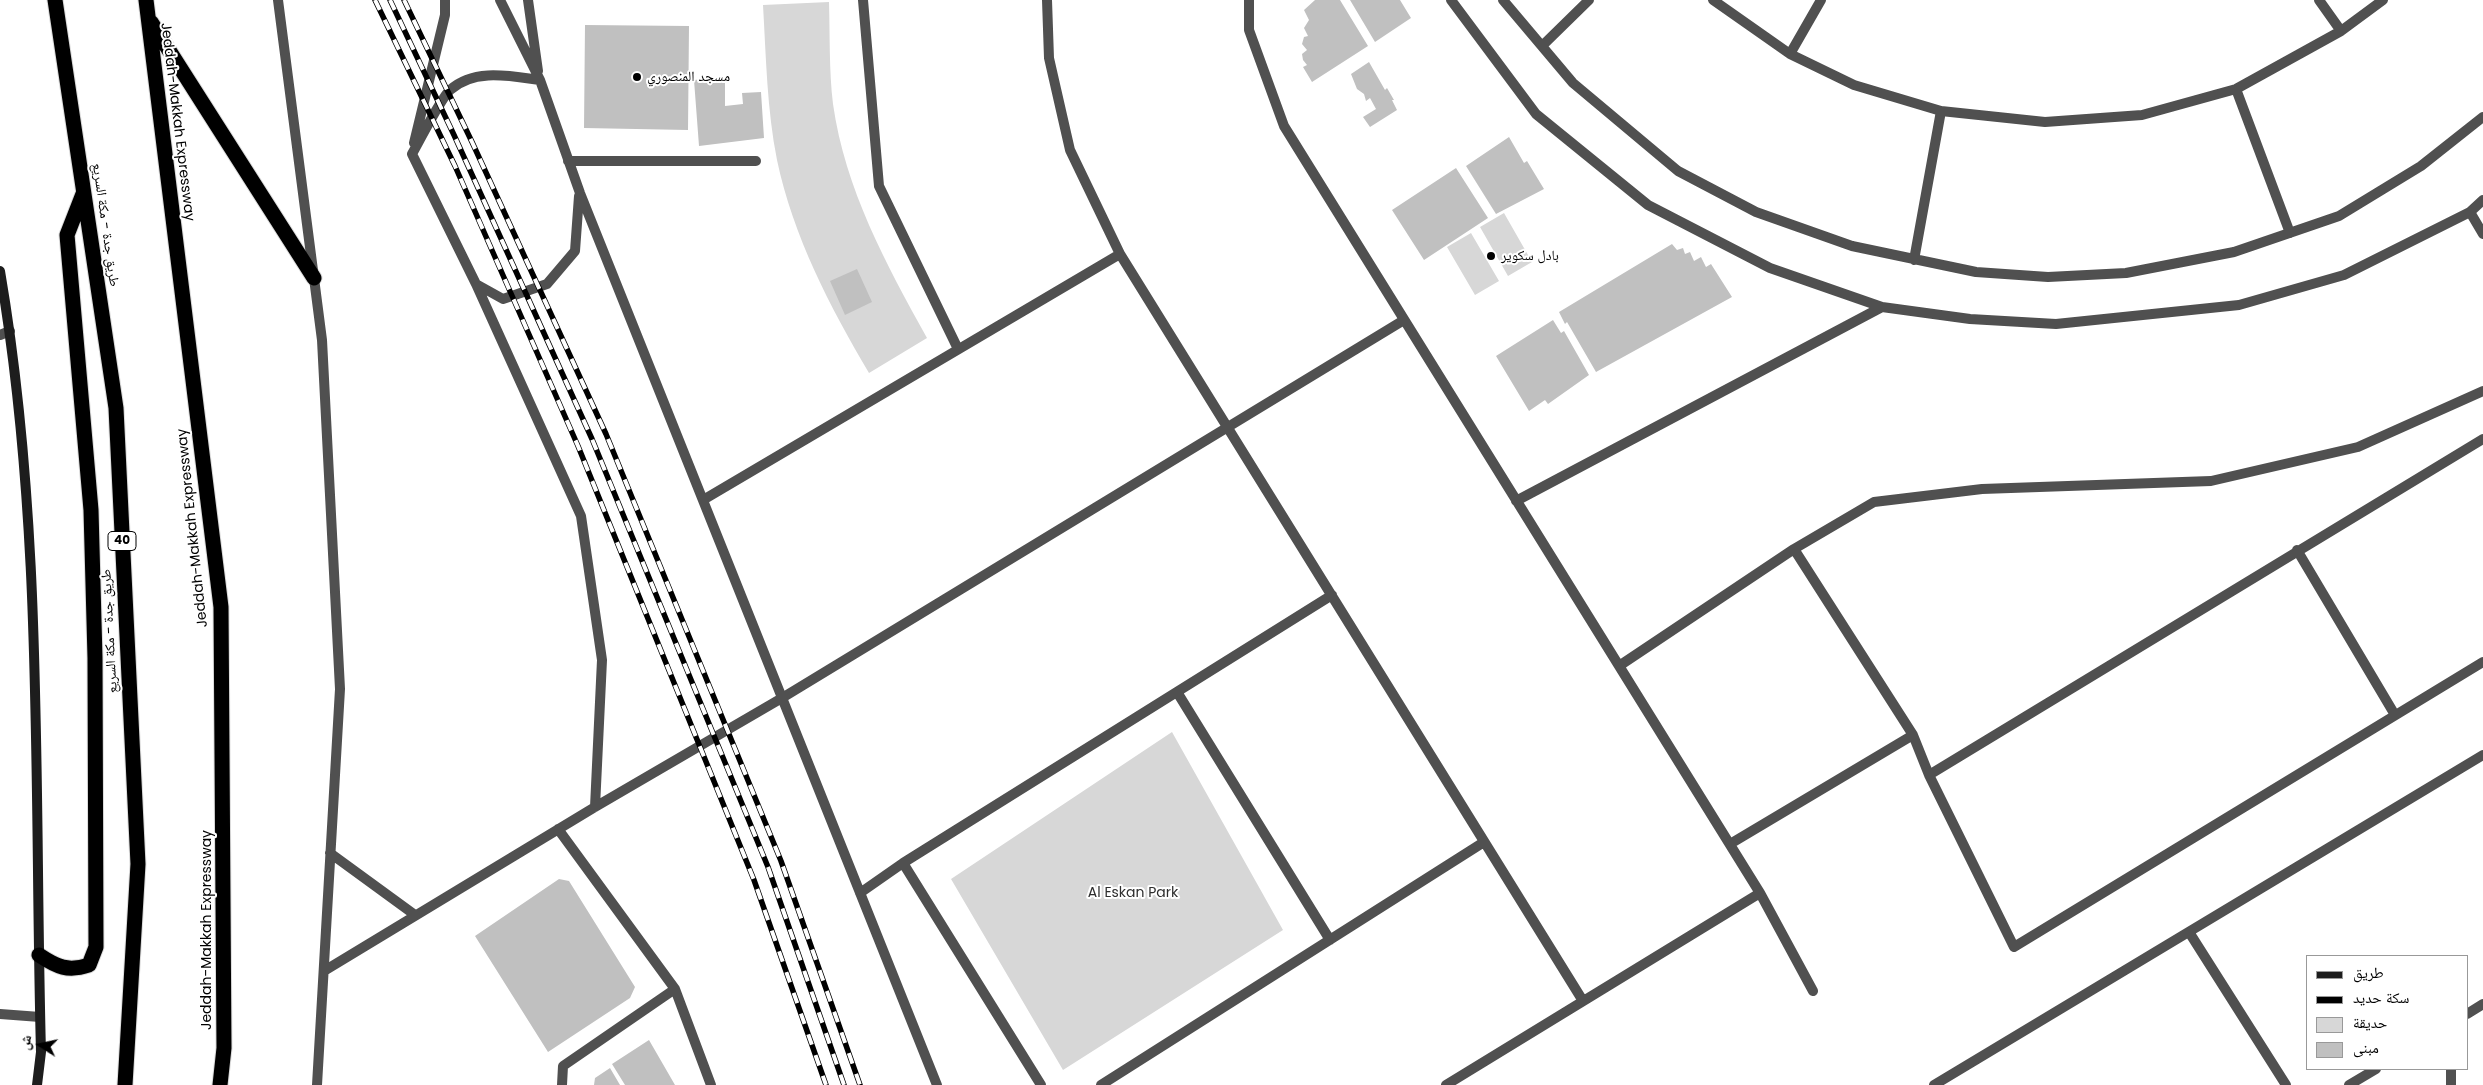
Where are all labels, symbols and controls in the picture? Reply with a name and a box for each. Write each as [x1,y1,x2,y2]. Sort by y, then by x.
street label: Jeddah-Makkah Expressway [156,22,198,222]
place label: مسجد المنصوري [647,69,730,85]
marker: مسجد المنصوري [631,71,643,83]
street label: طريق جدة - مكة السريع [88,162,122,288]
place label: بادل سكوير [1501,248,1559,264]
marker: بادل سكوير [1485,250,1497,262]
street label: Jeddah-Makkah Expressway [174,428,212,628]
road number: 40 [108,532,136,550]
street label: طريق جدة - مكة السريع [98,568,122,694]
street label: Jeddah-Makkah Expressway [199,830,215,1030]
park label: Al Eskan Park [1088,885,1178,901]
legend [2306,955,2468,1070]
text: طريق [2353,962,2384,983]
text: سكة حديد [2353,987,2409,1008]
text: حديقة [2353,1012,2387,1033]
north arrow [15,1020,65,1070]
text: ش [14,1033,36,1051]
text: مبنى [2353,1037,2379,1058]

